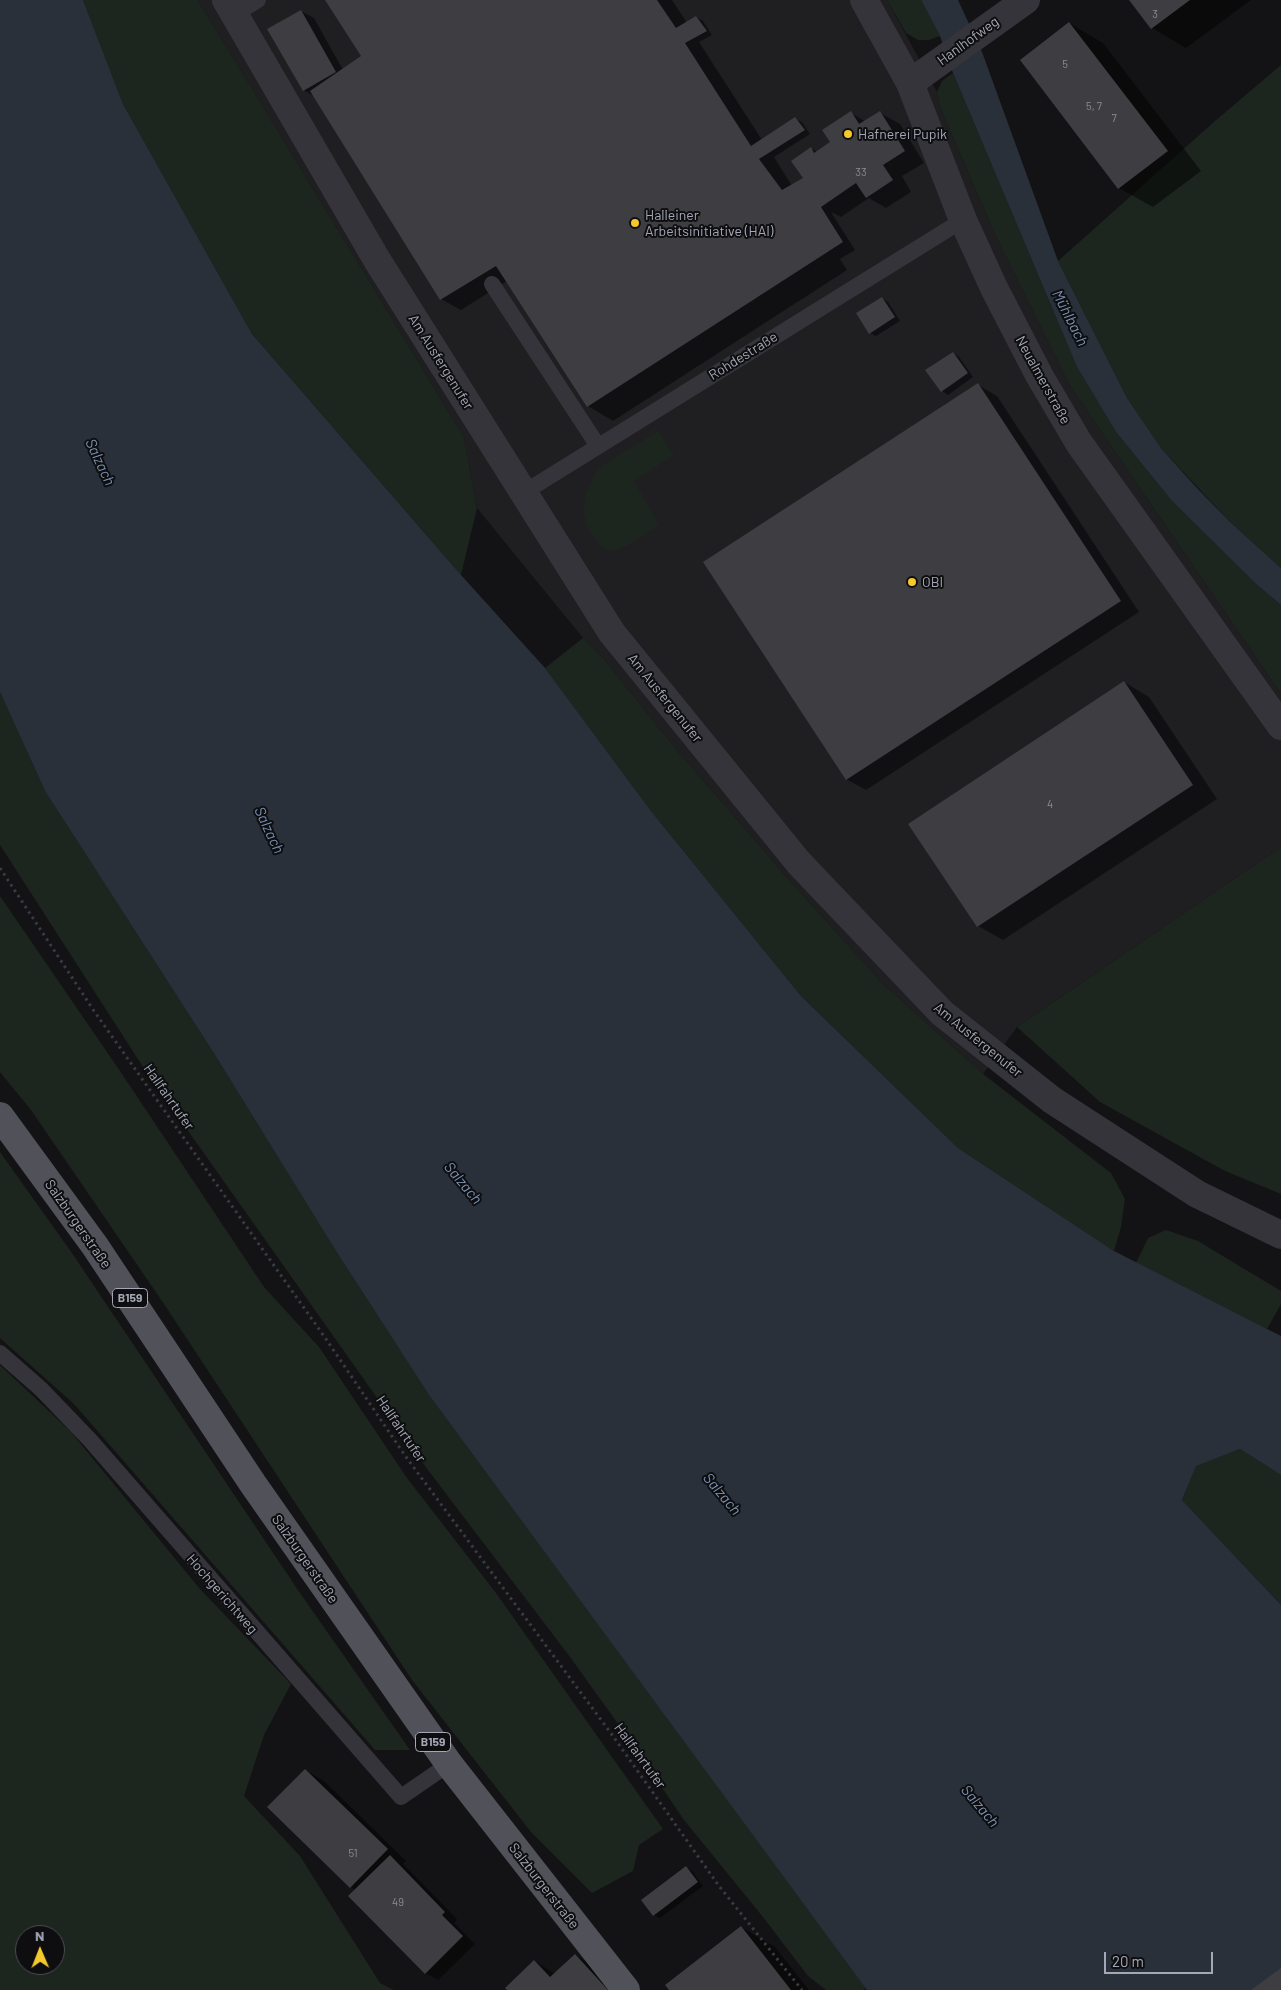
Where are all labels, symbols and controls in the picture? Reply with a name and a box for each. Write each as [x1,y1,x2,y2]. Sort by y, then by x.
house number: 3 [1152,7,1158,21]
street label: Hanlhofweg [934,13,1002,69]
house number: 5 [1062,57,1068,71]
house number: 5, 7 [1086,99,1102,113]
house number: 7 [1111,111,1117,125]
place label: Hafnerei Pupik [858,126,947,142]
marker: Hafnerei Pupik [842,128,854,140]
house number: 33 [855,165,867,179]
place label: Halleiner Arbeitsinitiative (HAI) [645,207,773,240]
marker: Halleiner Arbeitsinitiative (HAI) [629,217,641,229]
water label: Mühlbach [1048,287,1092,349]
street label: Am Ausfergenufer [405,311,477,413]
street label: Rohdestraße [706,328,780,384]
street label: Neualmerstraße [1012,333,1074,427]
water label: Salzach [81,436,119,488]
place label: OBI [922,574,943,590]
marker: OBI [906,576,918,588]
street label: Am Ausfergenufer [624,650,706,746]
house number: 4 [1047,797,1053,811]
water label: Salzach [250,804,288,856]
street label: Am Ausfergenufer [930,999,1026,1081]
street label: Hallfahrtufer [140,1061,198,1133]
water label: Salzach [440,1158,486,1208]
street label: Salzburgerstraße [41,1177,115,1271]
road number: B159 [112,1289,148,1308]
street label: Hallfahrtufer [373,1392,429,1466]
water label: Salzach [699,1469,745,1519]
street label: Salzburgerstraße [268,1512,342,1606]
street label: Hochgerichtweg [183,1551,261,1637]
street label: Hallfahrtufer [611,1720,669,1792]
road number: B159 [416,1732,450,1751]
water label: Salzach [957,1781,1003,1831]
street label: Salzburgerstraße [505,1840,583,1932]
house number: 51 [348,1846,358,1860]
house number: 49 [392,1895,404,1909]
north arrow [15,1925,65,1975]
text: N [35,1927,45,1944]
scale bar [1106,1942,1215,1974]
text: 20 m [1112,1952,1144,1970]

